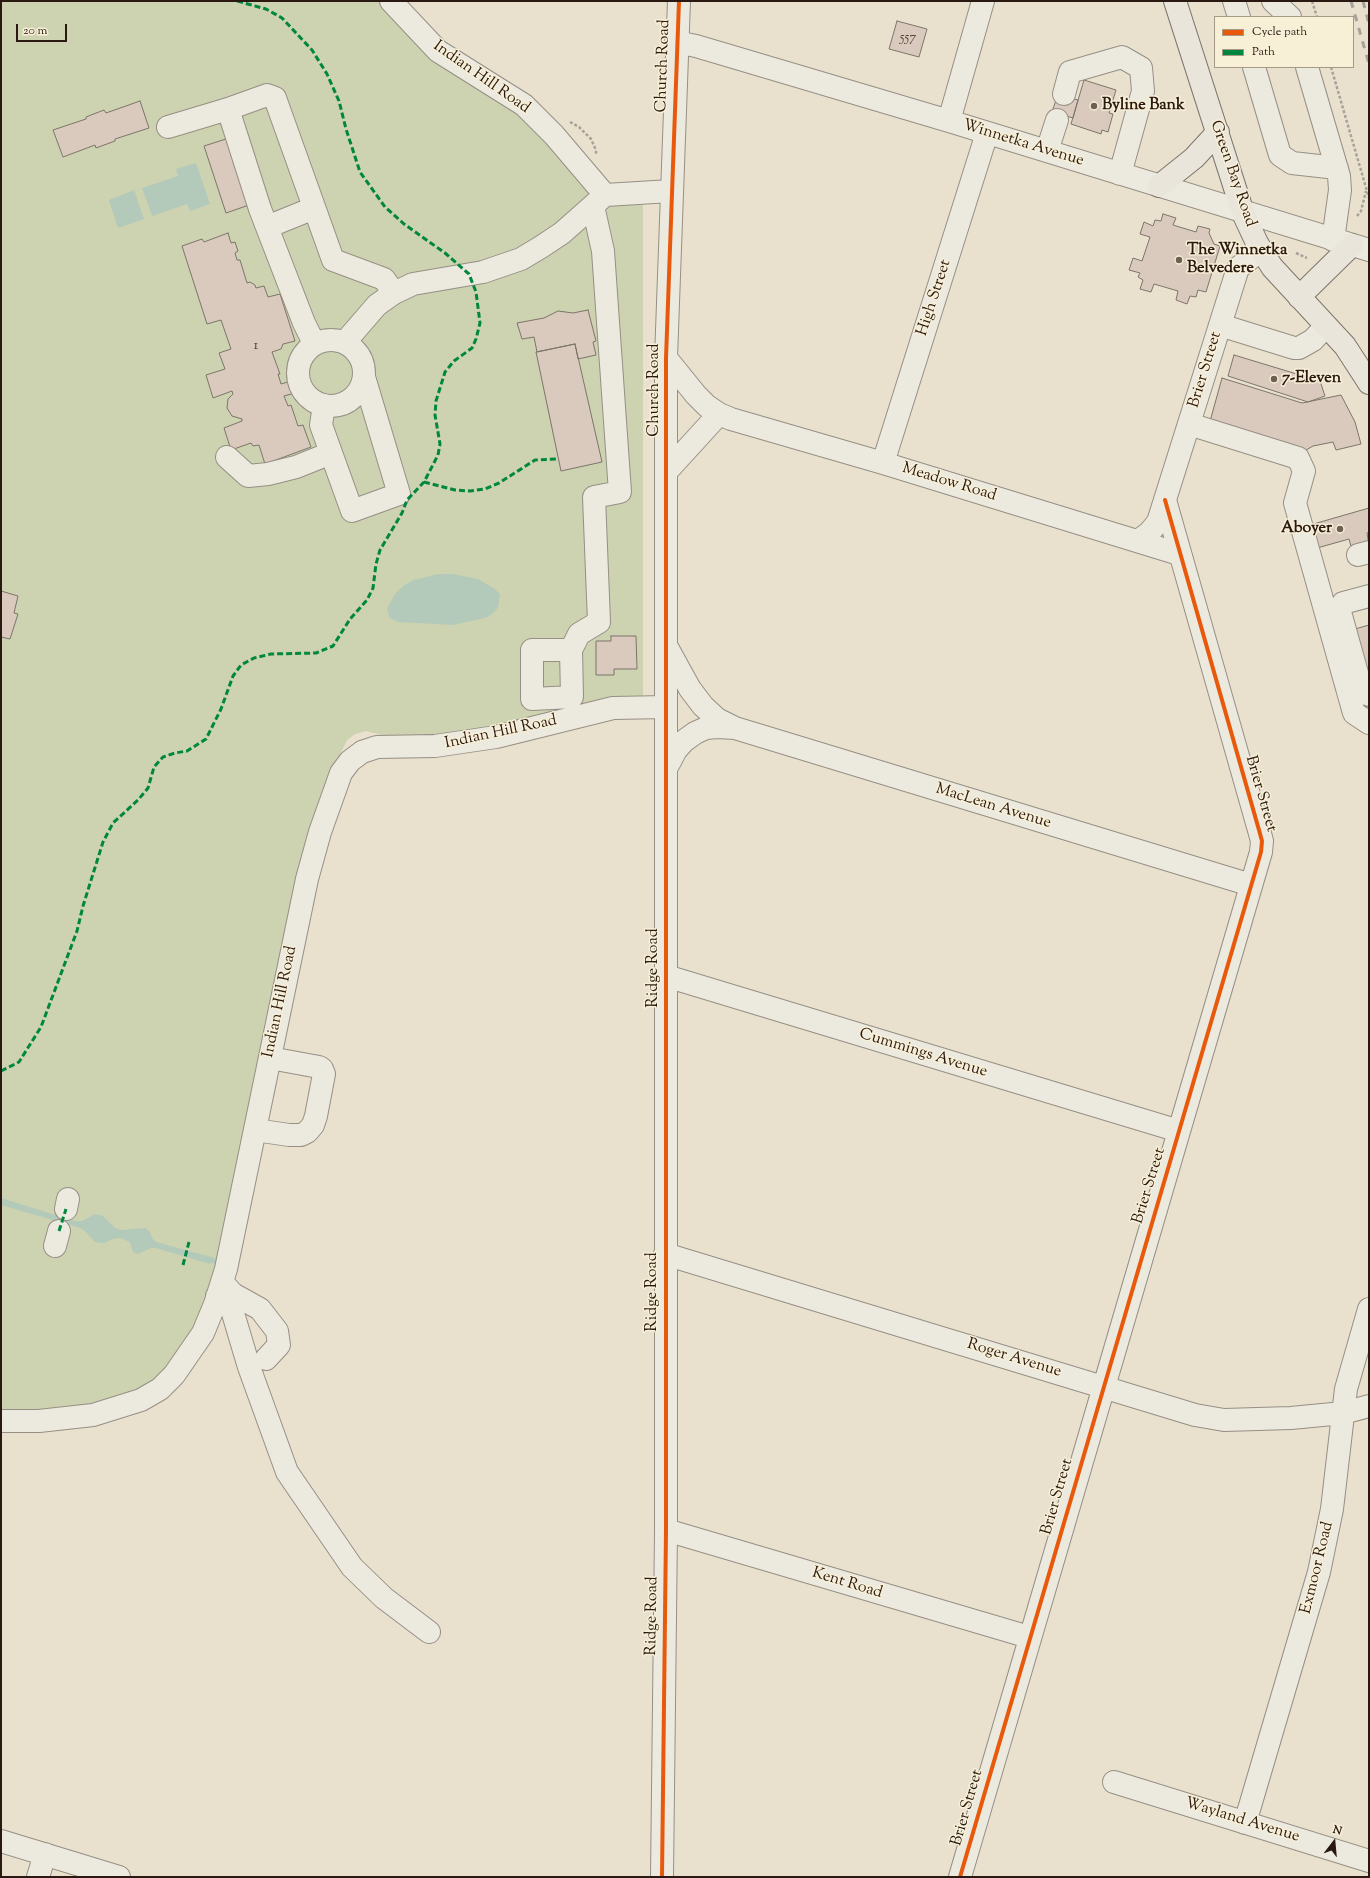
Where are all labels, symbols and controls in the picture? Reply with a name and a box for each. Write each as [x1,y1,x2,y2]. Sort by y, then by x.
scale bar [18,16,69,42]
legend [1214,16,1354,68]
street label: Church Road [653,19,675,113]
text: 20 m [23,22,47,40]
text: Cycle path [1252,23,1307,41]
house number: 557 [900,31,916,47]
street label: Indian Hill Road [429,37,533,119]
text: Path [1252,43,1275,61]
place label: Byline Bank [1102,96,1185,116]
marker: Byline Bank [1089,101,1099,111]
street label: Winnetka Avenue [960,116,1086,172]
street label: Green Bay Road [1205,118,1259,230]
place label: The Winnetka Belvedere [1187,241,1287,279]
marker: The Winnetka Belvedere [1174,255,1184,265]
street label: High Street [914,257,956,339]
street label: Brier Street [1185,330,1227,410]
house number: 1 [254,339,258,355]
street label: Church Road [645,343,665,437]
place label: 7-Eleven [1282,369,1341,389]
marker: 7-Eleven [1269,374,1279,384]
street label: Meadow Road [900,460,998,506]
place label: Aboyer [1281,519,1332,539]
marker: Aboyer [1335,524,1345,534]
street label: Indian Hill Road [443,712,559,754]
street label: Brier Street [1240,754,1280,834]
street label: MacLean Avenue [933,780,1053,834]
street label: Ridge Road [644,928,664,1008]
street label: Indian Hill Road [260,944,302,1060]
street label: Cummings Avenue [857,1025,989,1083]
street label: Brier Street [1129,1146,1171,1226]
street label: Ridge Road [643,1252,663,1332]
street label: Roger Avenue [964,1336,1064,1382]
street label: Brier Street [1038,1457,1078,1537]
street label: Exmoor Road [1297,1520,1339,1616]
street label: Kent Road [810,1564,884,1604]
street label: Ridge Road [643,1576,663,1656]
street label: Brier Street [948,1768,988,1848]
street label: Wayland Avenue [1182,1794,1302,1848]
north arrow [1314,1822,1354,1862]
text: N [1331,1822,1344,1839]

